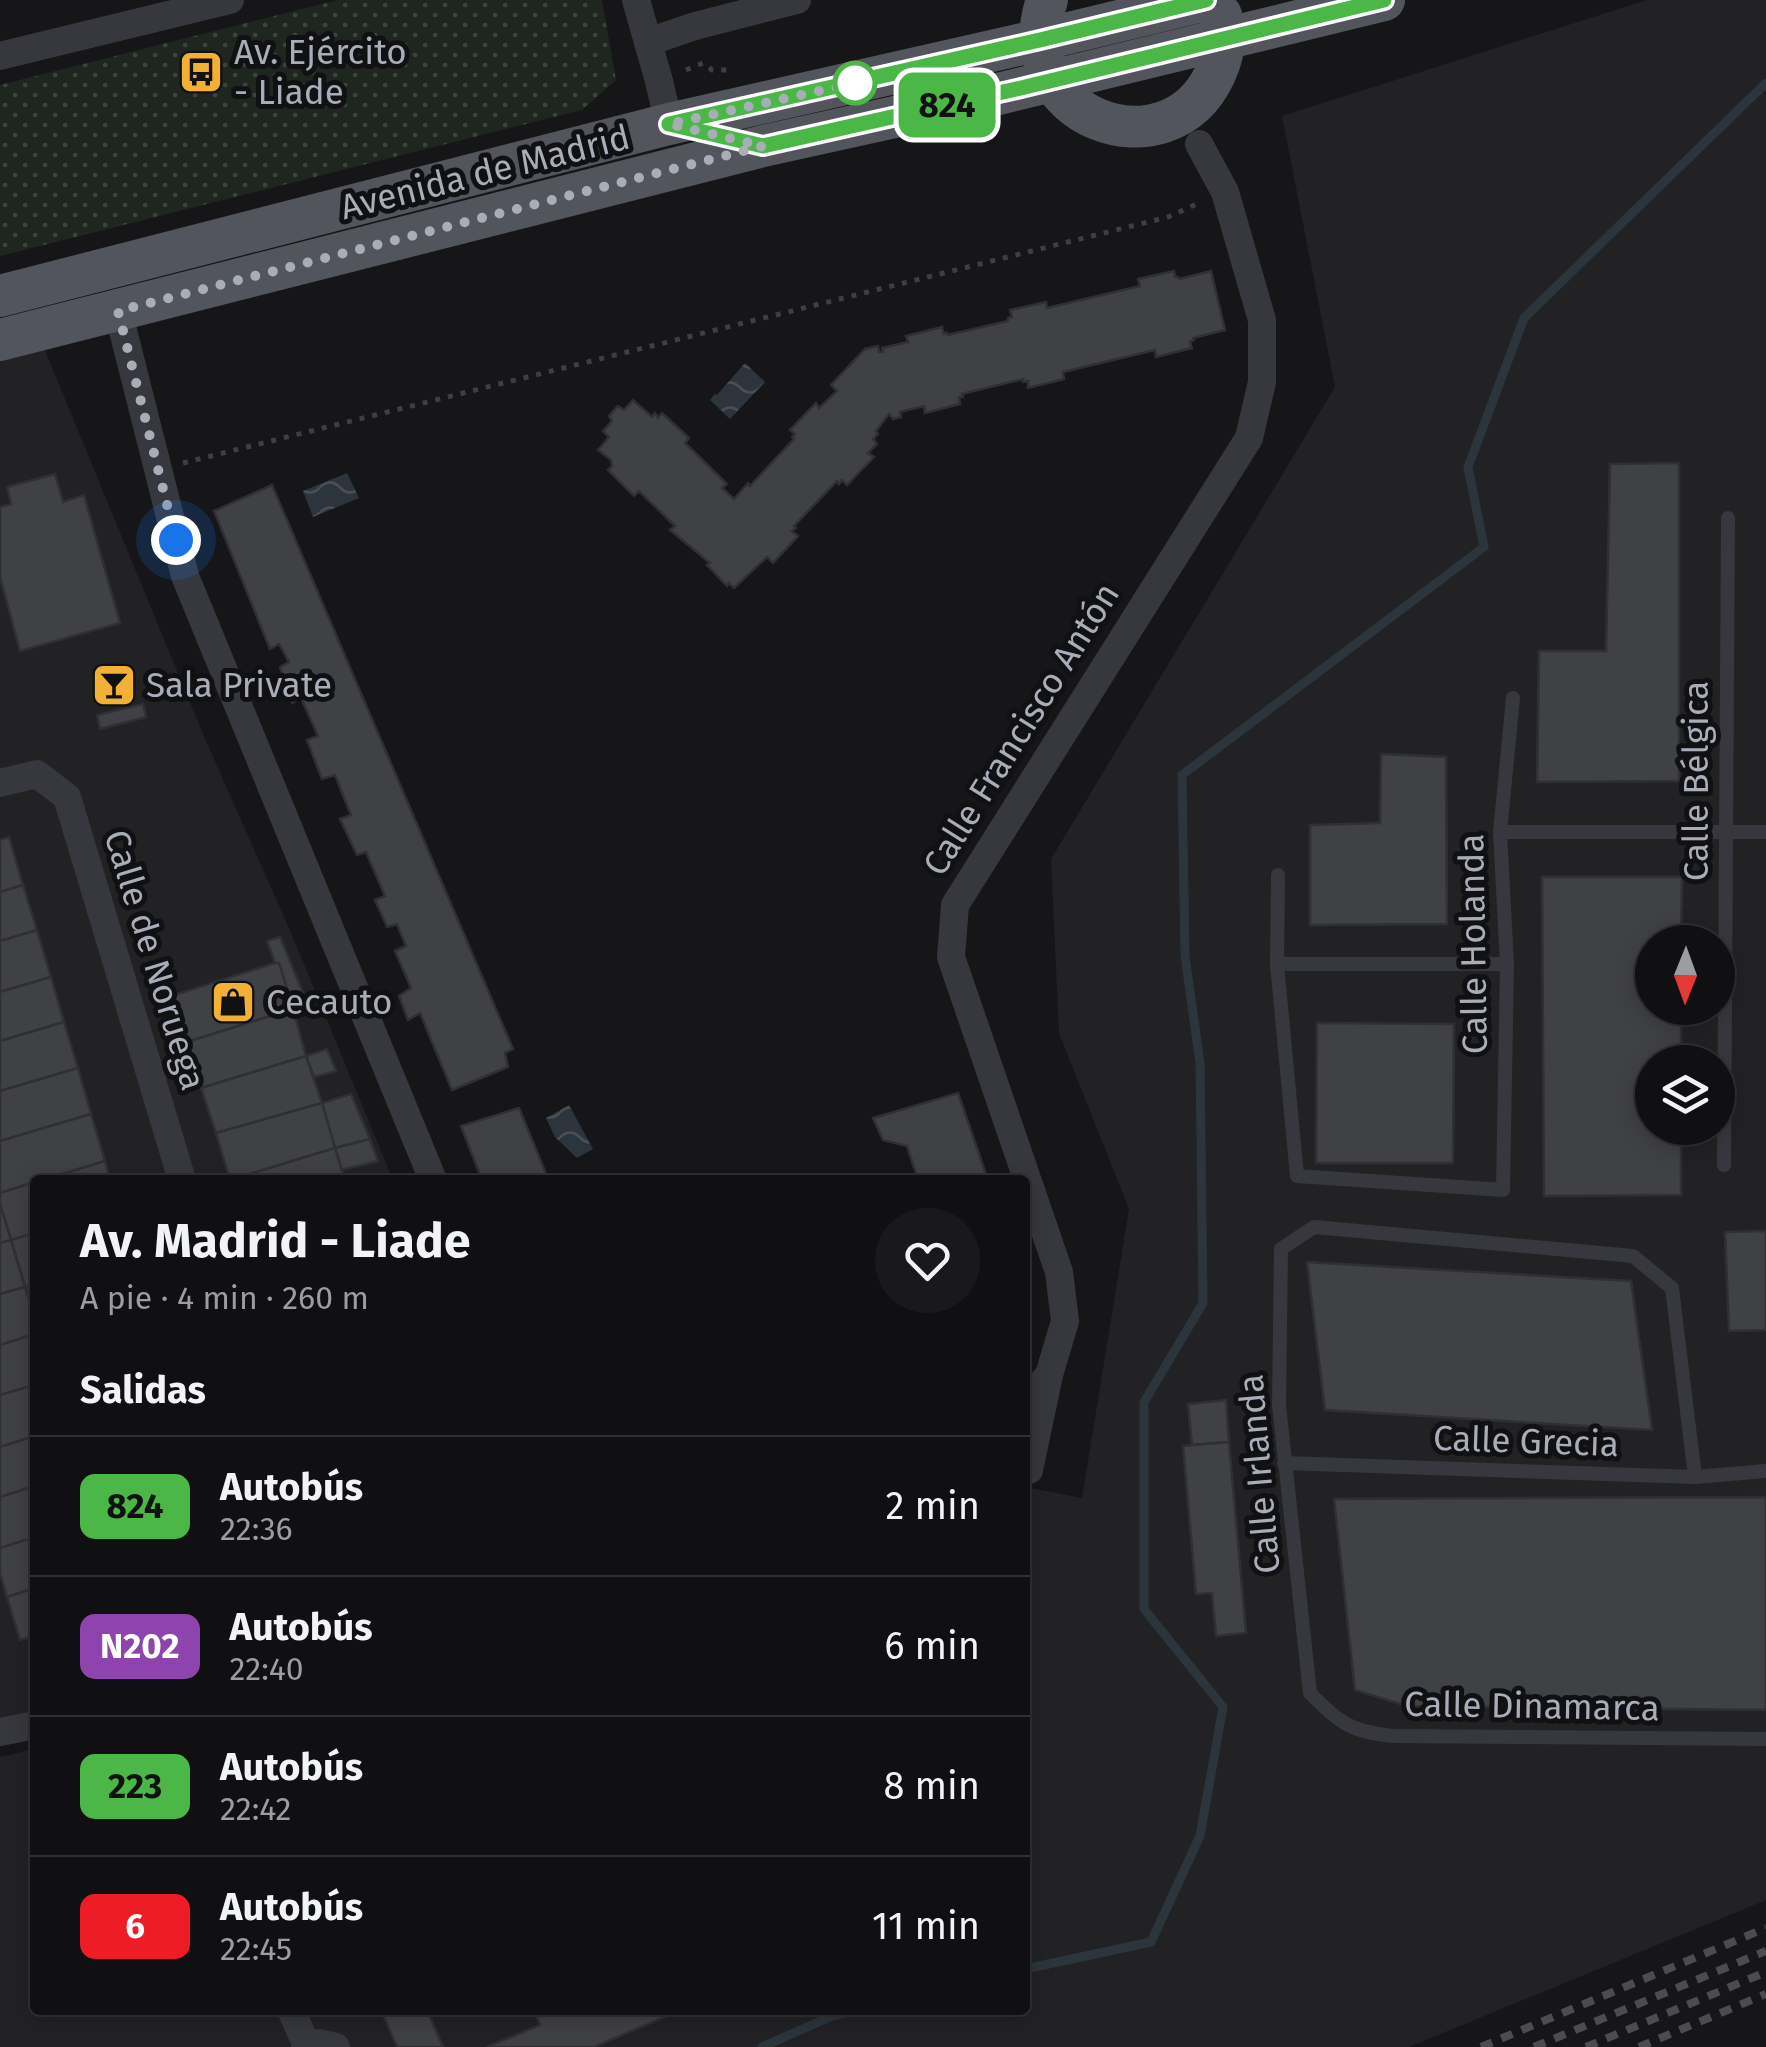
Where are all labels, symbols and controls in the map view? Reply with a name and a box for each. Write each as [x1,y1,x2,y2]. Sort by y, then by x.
place label: Av. Ejército - Liade [234,31,407,113]
bus stop icon: Av. Ejército - Liade [178,49,224,95]
unlabelled marker [834,62,876,104]
line badge: 824 [890,72,1004,138]
text: 824 [919,84,975,126]
street label: Avenida de Madrid [336,116,634,228]
your location [151,515,201,565]
street label: Calle Francisco Antón [914,575,1128,883]
bar icon: Sala Private [91,662,137,708]
place label: Sala Private [146,664,332,706]
street label: Calle Bélgica [1675,681,1717,881]
street label: Calle de Noruega [95,825,215,1095]
street label: Calle Holanda [1450,833,1496,1055]
north arrow [1635,925,1735,1025]
map controls [1635,925,1735,1145]
shop icon: Cecauto [210,979,256,1025]
place label: Cecauto [266,981,392,1023]
button: layers [1635,1045,1735,1145]
button: heart [875,1208,980,1313]
text: Av. Madrid - Liade [80,1212,470,1270]
text: A pie · 4 min · 260 m [80,1279,369,1317]
text: Salidas [80,1367,206,1413]
street label: Calle Irlanda [1229,1373,1289,1575]
street label: Calle Grecia [1432,1417,1620,1465]
text: Autobús [220,1464,363,1510]
text: 2 min [886,1483,980,1529]
text: 824 [107,1485,163,1527]
text: 22:36 [220,1510,293,1548]
text: Autobús [230,1604,373,1650]
text: 6 min [884,1623,980,1669]
text: N202 [100,1625,180,1667]
text: 22:40 [230,1650,304,1688]
street label: Calle Dinamarca [1404,1683,1660,1729]
text: Autobús [220,1744,363,1790]
text: 8 min [883,1763,980,1809]
text: 223 [108,1765,162,1807]
text: 22:42 [220,1790,291,1828]
text: Autobús [220,1884,363,1930]
text: 11 min [872,1903,980,1949]
text: 6 [125,1905,145,1947]
text: 22:45 [220,1930,292,1968]

